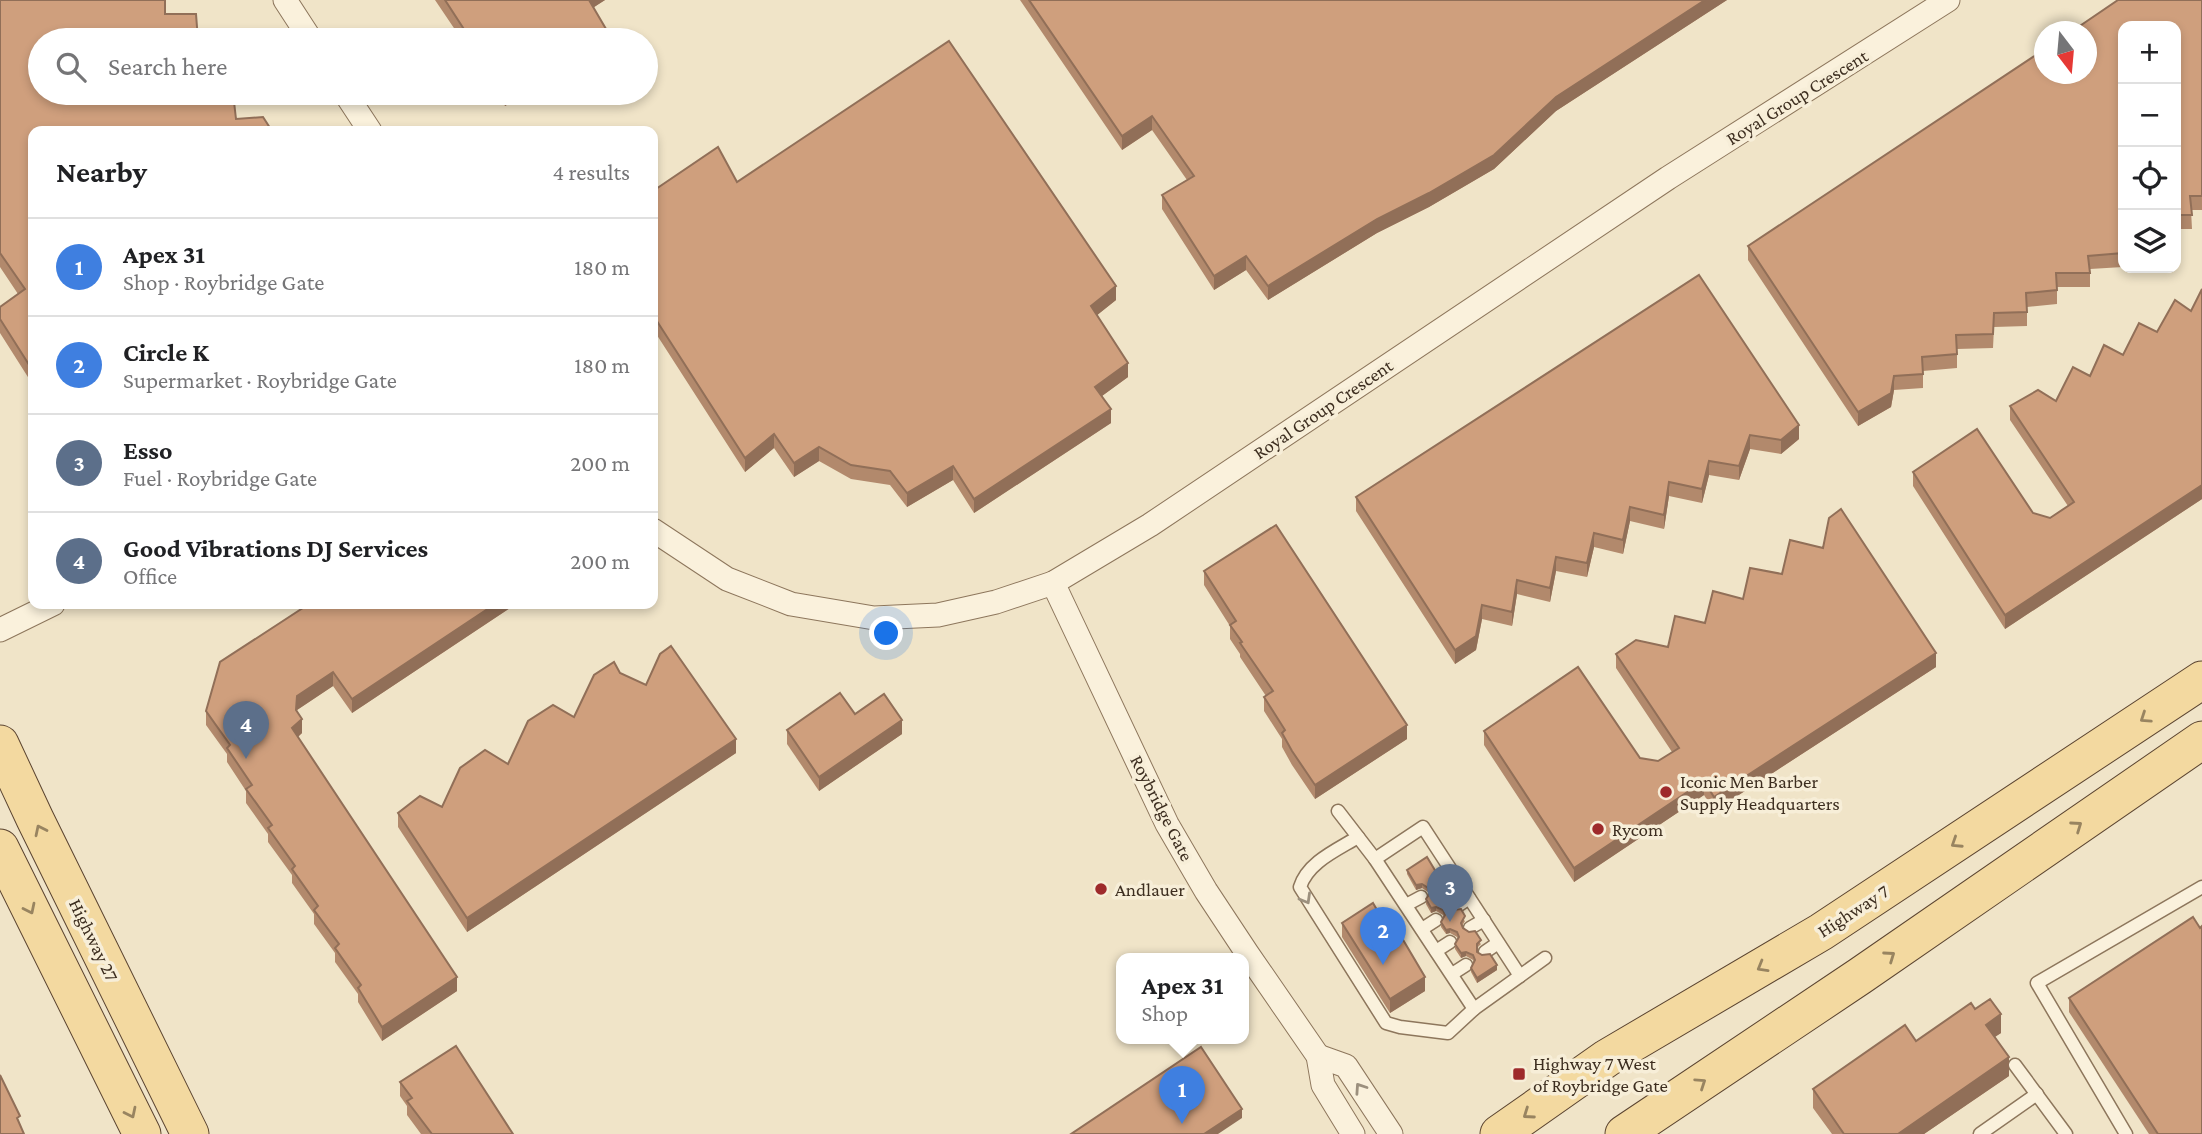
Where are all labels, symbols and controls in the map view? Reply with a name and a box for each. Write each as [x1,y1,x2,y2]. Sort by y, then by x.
north arrow [2034,21,2097,84]
map controls [2118,21,2181,273]
button: + [2118,21,2181,84]
search box [28,28,658,105]
street label: Royal Group Crescent [1722,45,1872,149]
icon: search [52,48,90,86]
text: Search here [108,52,227,81]
button: − [2118,84,2181,147]
button: locate [2118,147,2181,210]
text: Nearby [56,155,147,188]
text: 4 results [552,159,630,185]
button: layers [2118,210,2181,273]
text: Apex 31 [123,240,205,269]
text: 1 [75,254,83,280]
text: 180 m [574,254,630,280]
text: Shop · Roybridge Gate [123,269,324,295]
text: Circle K [123,338,209,367]
text: 2 [73,352,85,378]
text: 180 m [574,352,630,378]
street label: Royal Group Crescent [1250,354,1397,463]
text: Supermarket · Roybridge Gate [123,367,397,393]
text: Esso [123,436,173,465]
text: 3 [73,450,85,476]
text: 200 m [570,450,630,476]
text: Fuel · Roybridge Gate [123,465,317,491]
text: Good Vibrations DJ Services [123,534,428,563]
text: 4 [73,548,85,574]
text: 200 m [570,548,630,574]
text: Office [123,563,177,589]
your location [869,616,903,650]
pin: 4 [223,701,269,759]
one-way arrow [2140,709,2153,722]
street label: Roybridge Gate [1126,751,1198,865]
place label: Iconic Men Barber Supply Headquarters [1680,771,1840,814]
marker: Iconic Men Barber Supply Headquarters [1658,784,1674,800]
place label: Rycom [1612,819,1663,840]
marker: Rycom [1590,821,1606,837]
one-way arrow [2069,822,2082,834]
one-way arrow [34,825,48,837]
one-way arrow [1950,835,1963,848]
pin: 3 [1427,864,1473,922]
place label: Andlauer [1115,879,1185,900]
street label: Highway 7 [1814,880,1893,942]
marker: Andlauer [1093,881,1109,897]
one-way arrow [1298,891,1311,904]
street label: Highway 27 [65,895,123,985]
one-way arrow [22,902,36,914]
pin: 2 [1360,907,1406,965]
one-way arrow [1882,952,1895,964]
popup [1116,953,1249,1044]
one-way arrow [1756,958,1769,971]
text: Apex 31 [1141,971,1224,1000]
text: Shop [1141,1000,1188,1026]
place label: Highway 7 West of Roybridge Gate [1533,1053,1668,1096]
pin: 1 [1159,1066,1205,1124]
marker: Highway 7 West of Roybridge Gate [1511,1066,1527,1082]
one-way arrow [1693,1078,1706,1091]
one-way arrow [1356,1082,1369,1095]
one-way arrow [123,1106,137,1118]
one-way arrow [1523,1106,1536,1118]

